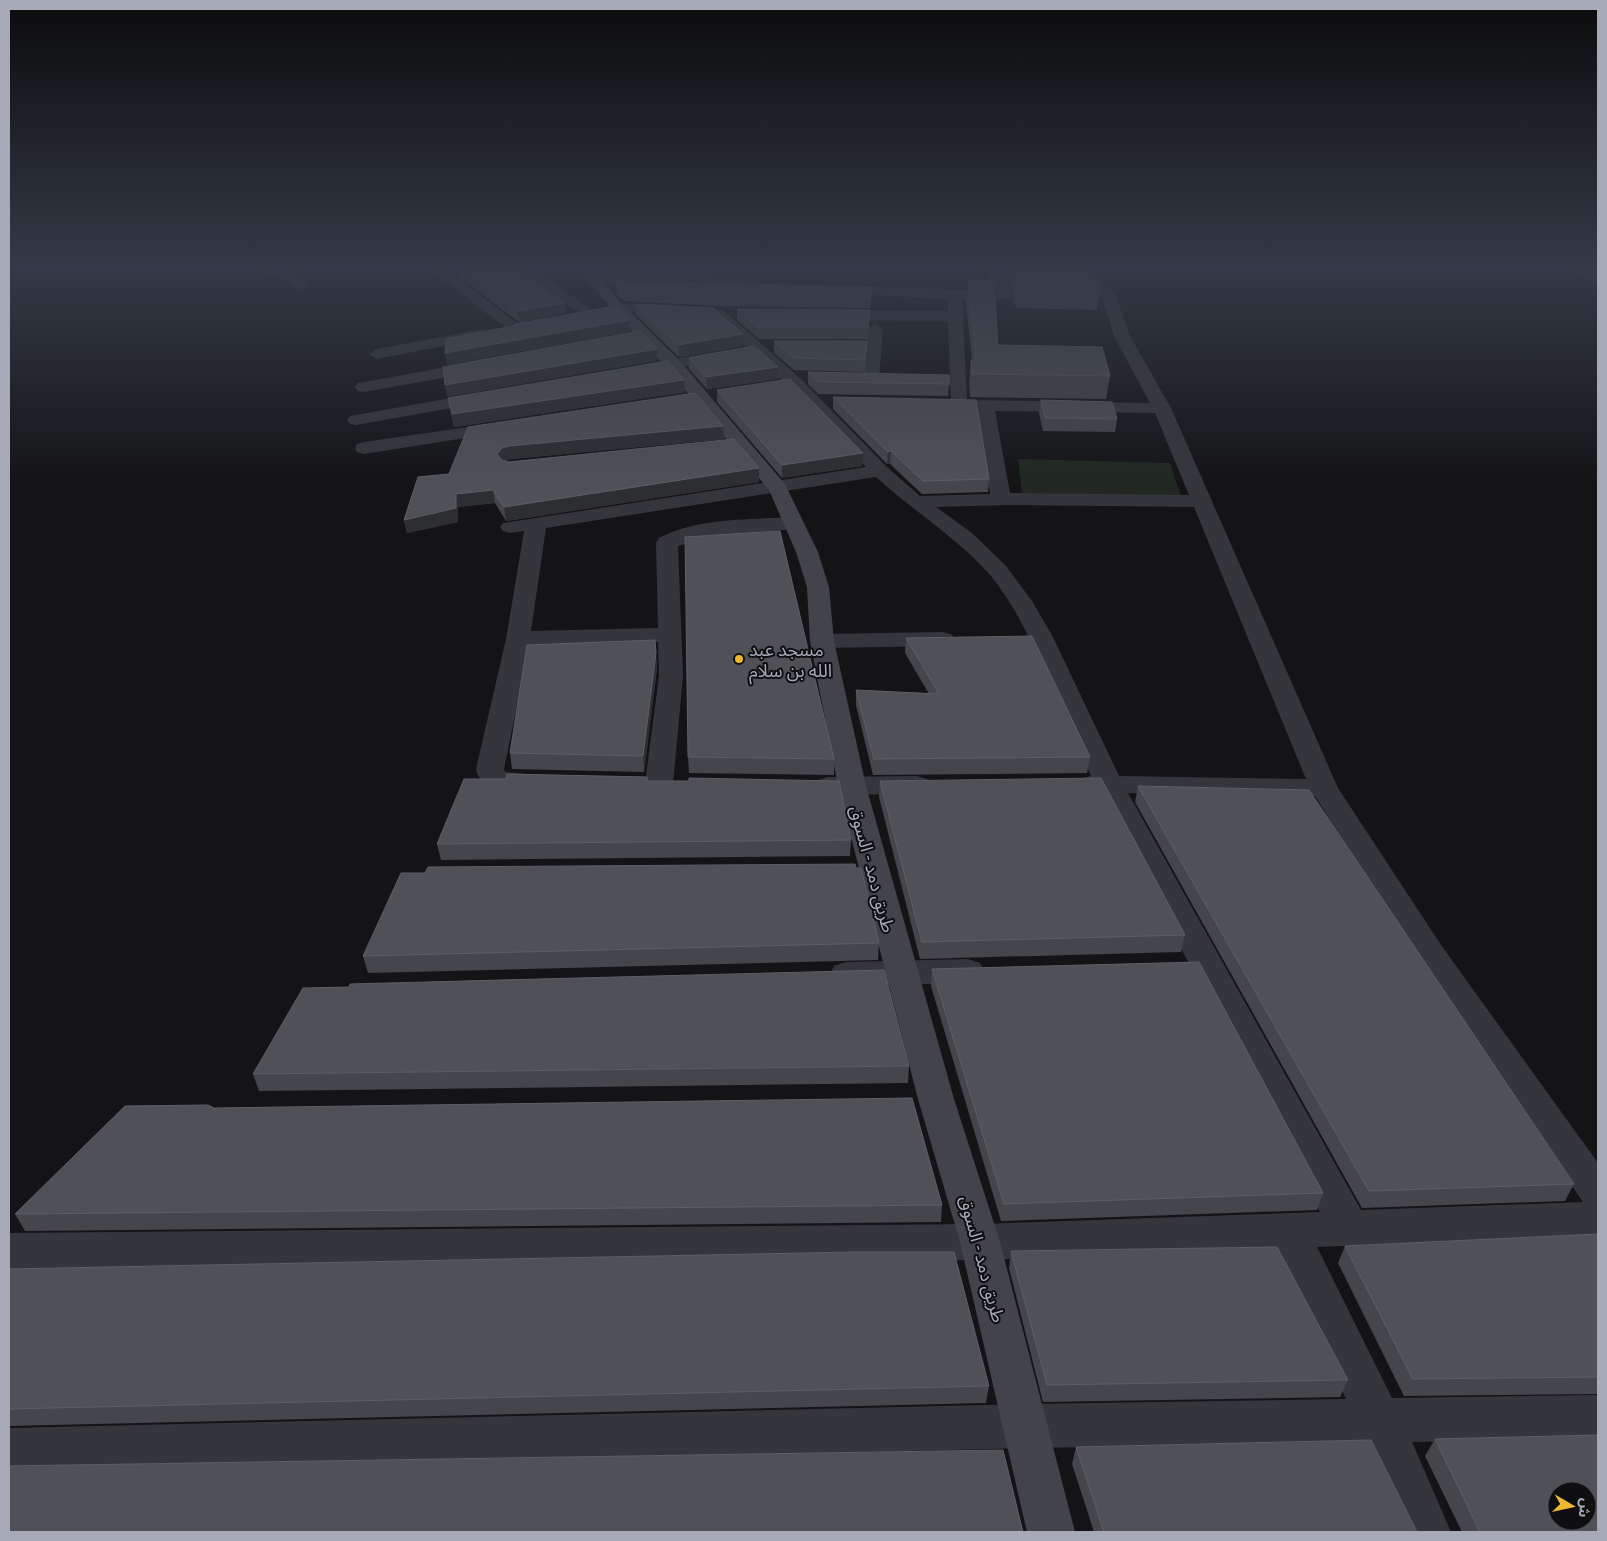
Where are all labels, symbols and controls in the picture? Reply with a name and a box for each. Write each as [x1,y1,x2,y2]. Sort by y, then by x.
place label: مسجد عبد الله بن سلام [749,639,832,685]
marker: مسجد عبد الله بن سلام [733,653,745,665]
street label: طريق دمد - السوق [845,803,900,935]
street label: طريق دمد - السوق [955,1193,1010,1325]
north arrow [1547,1481,1597,1531]
text: ش [1575,1497,1594,1519]

